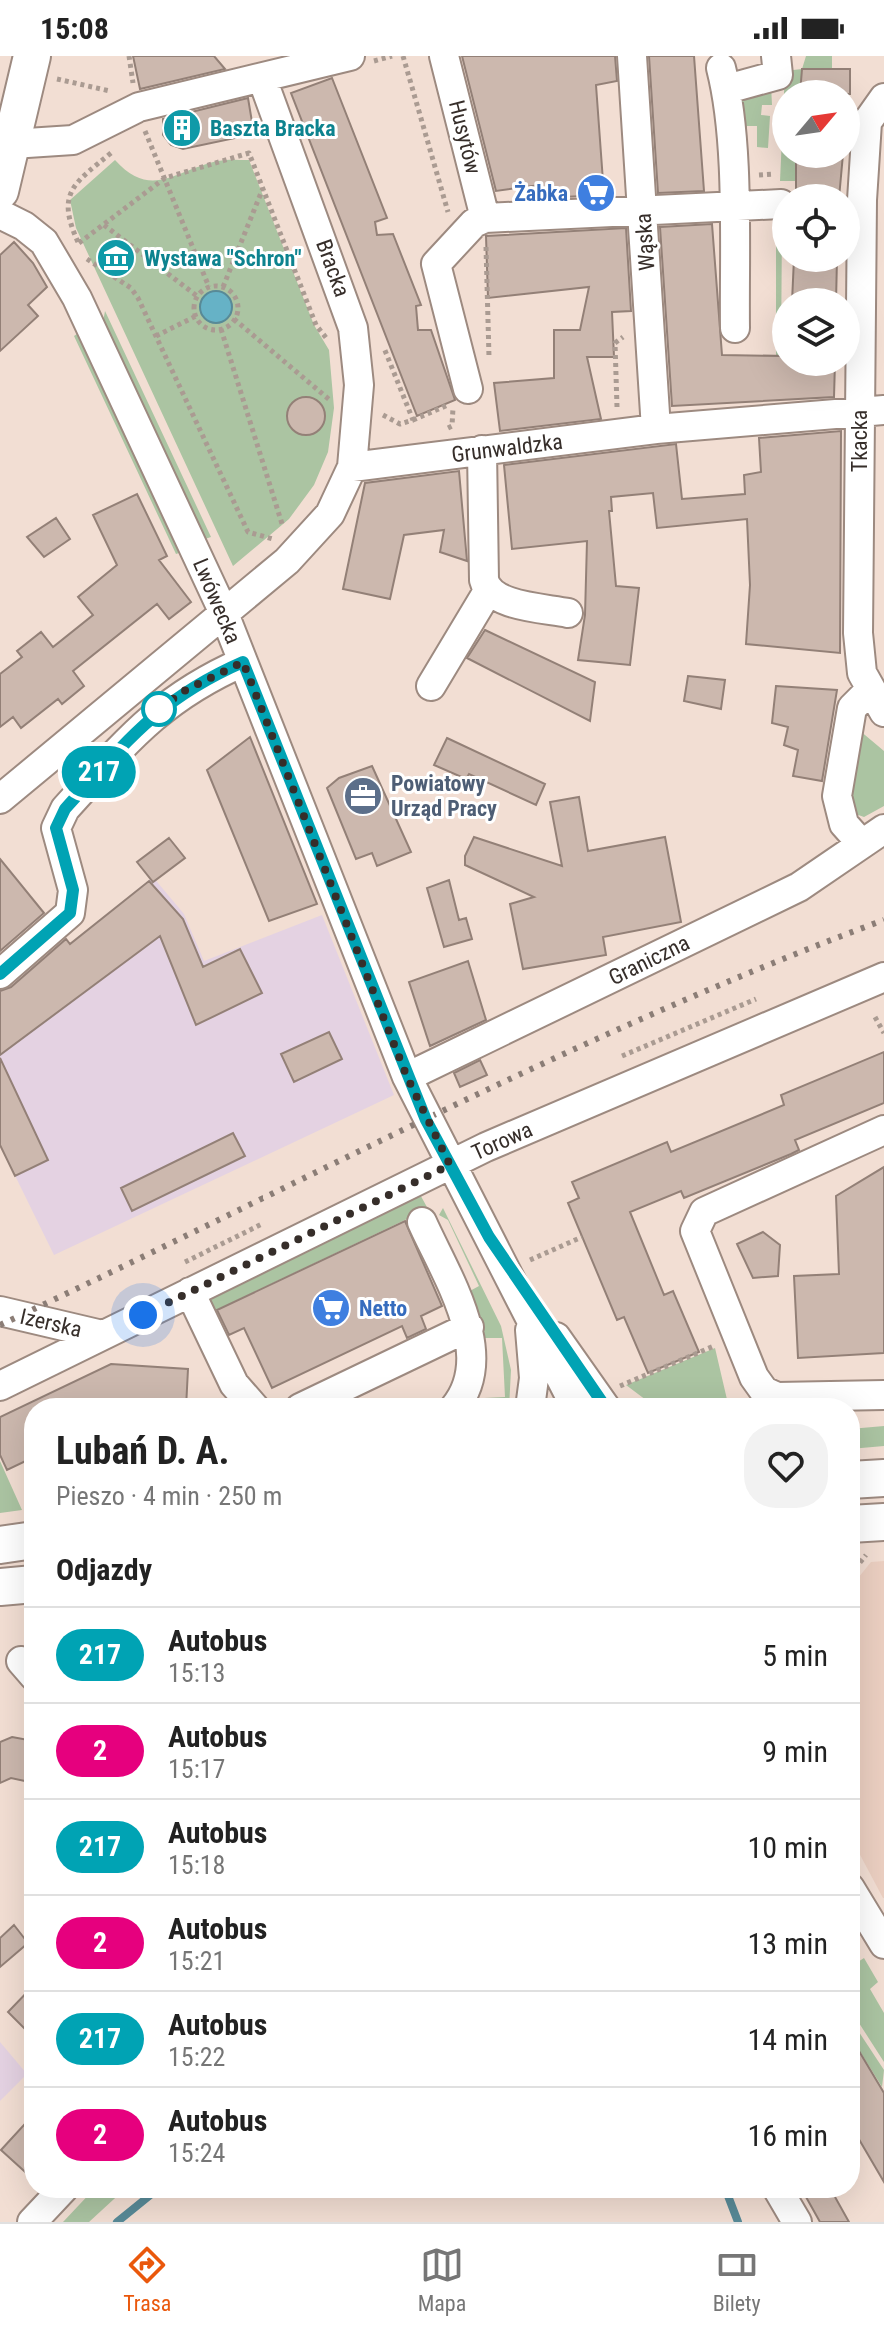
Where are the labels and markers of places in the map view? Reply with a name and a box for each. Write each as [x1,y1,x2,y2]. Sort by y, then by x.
building icon: Baszta Bracka [161,107,203,149]
place label: Baszta Bracka [210,116,336,141]
supermarket icon: Żabka [575,172,617,214]
place label: Żabka [514,181,568,206]
museum icon: Wystawa "Schron" [95,237,137,279]
place label: Wystawa "Schron" [144,246,302,271]
unlabelled marker [142,692,176,726]
place label: Powiatowy Urząd Pracy [391,771,497,821]
office icon: Powiatowy Urząd Pracy [342,775,384,817]
supermarket icon: Netto [310,1287,352,1329]
place label: Netto [359,1296,407,1321]

